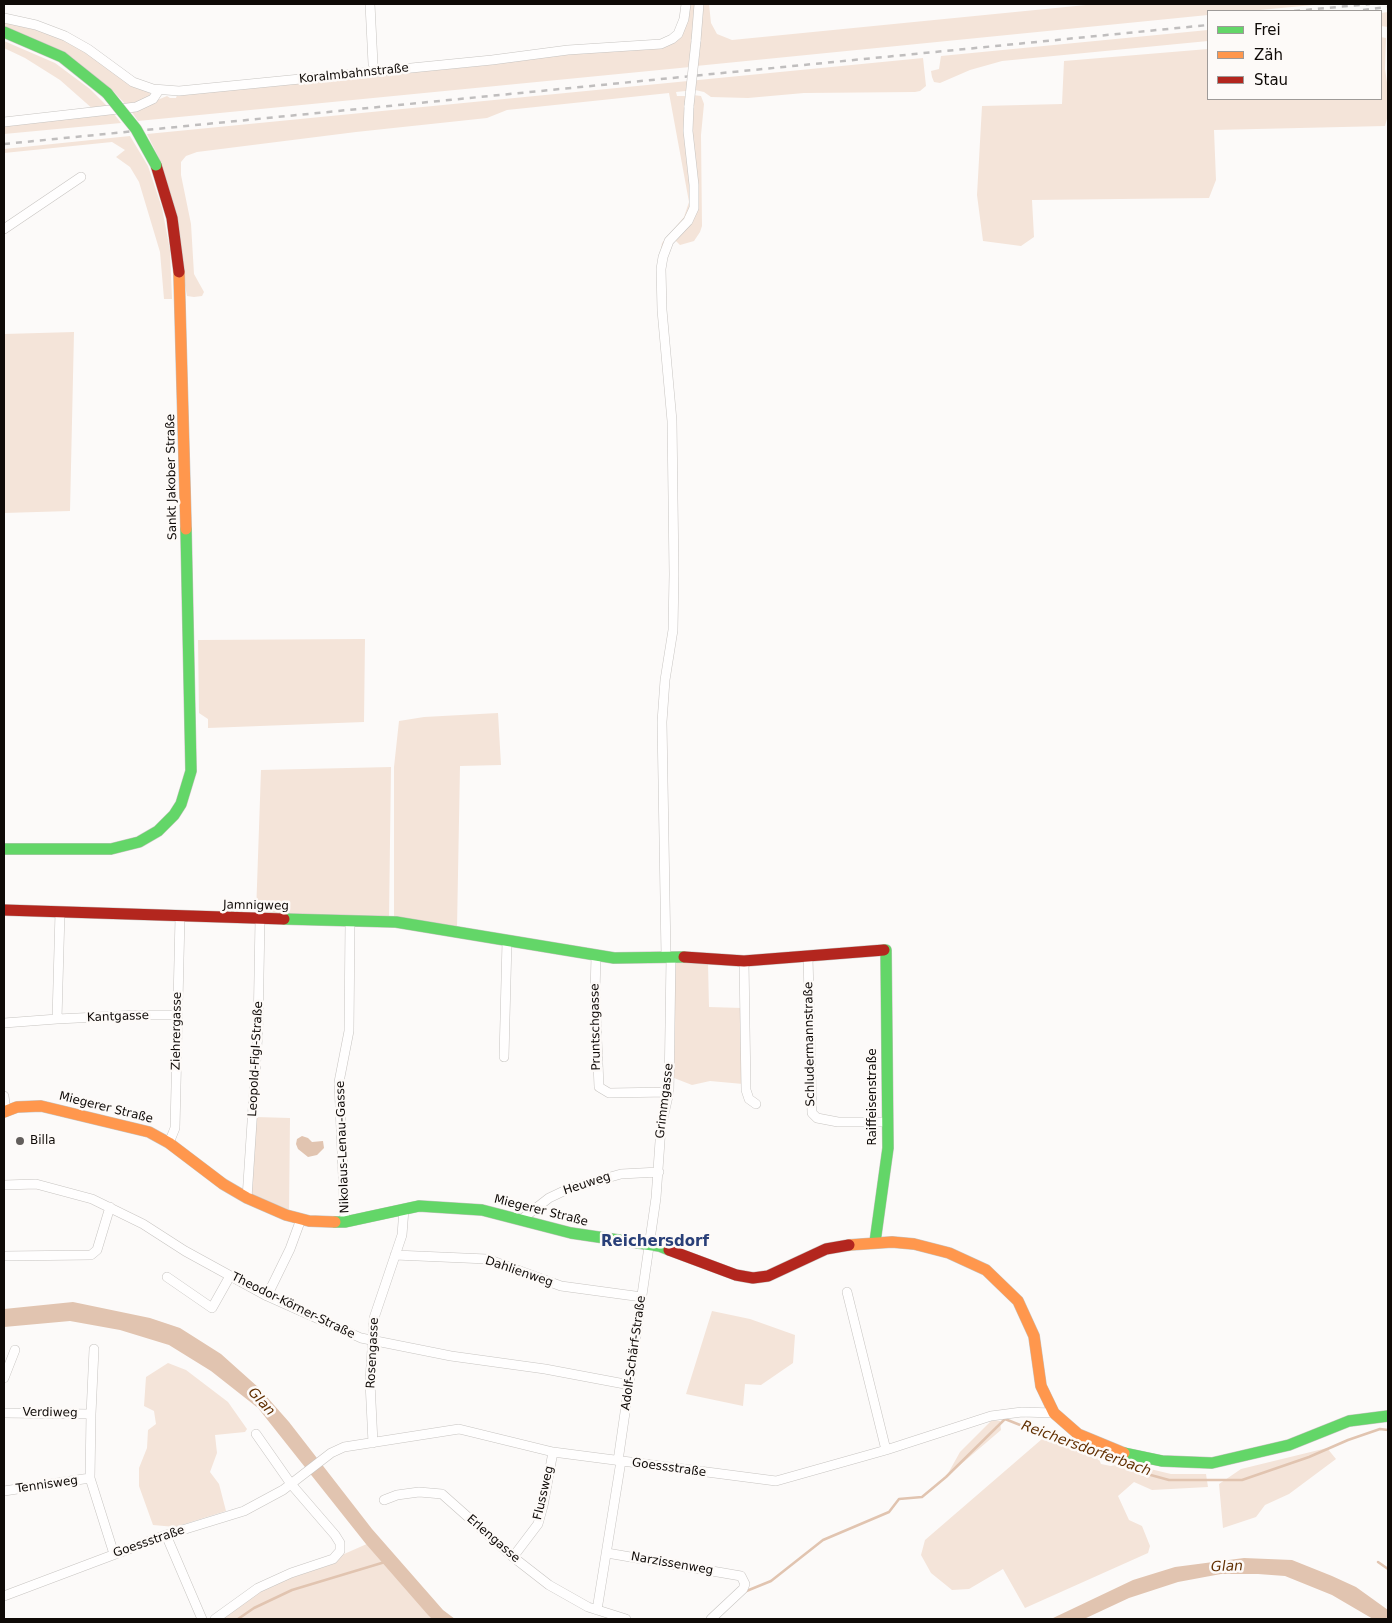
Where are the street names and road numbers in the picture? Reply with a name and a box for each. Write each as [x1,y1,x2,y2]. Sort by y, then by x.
street label: Koralmbahnstraße [298,61,410,87]
street label: Sankt Jakober Straße [164,414,180,540]
street label: Jamnigweg [223,898,289,914]
street label: Schludermannstraße [802,981,818,1107]
street label: Pruntschgasse [588,983,604,1071]
street label: Ziehrergasse [169,992,185,1070]
street label: Leopold-Figl-Straße [246,1001,266,1117]
street label: Kantgasse [87,1009,149,1025]
street label: Raiffeisenstraße [866,1048,880,1146]
street label: Grimmgasse [653,1063,677,1139]
street label: Nikolaus-Lenau-Gasse [333,1080,353,1214]
street label: Miegerer Straße [57,1089,155,1127]
street label: Heuweg [562,1170,612,1198]
street label: Miegerer Straße [492,1192,590,1230]
street label: Dahlienweg [483,1254,555,1290]
street label: Theodor-Körner-Straße [229,1270,357,1342]
street label: Adolf-Schärf-Straße [619,1295,649,1411]
street label: Rosengasse [364,1317,382,1389]
street label: Verdiweg [22,1405,78,1421]
street label: Goessstraße [631,1456,707,1480]
street label: Flussweg [531,1465,557,1521]
street label: Tennisweg [15,1474,79,1496]
street label: Erlengasse [463,1512,523,1566]
street label: Goessstraße [111,1523,187,1561]
street label: Narzissenweg [630,1550,714,1578]

